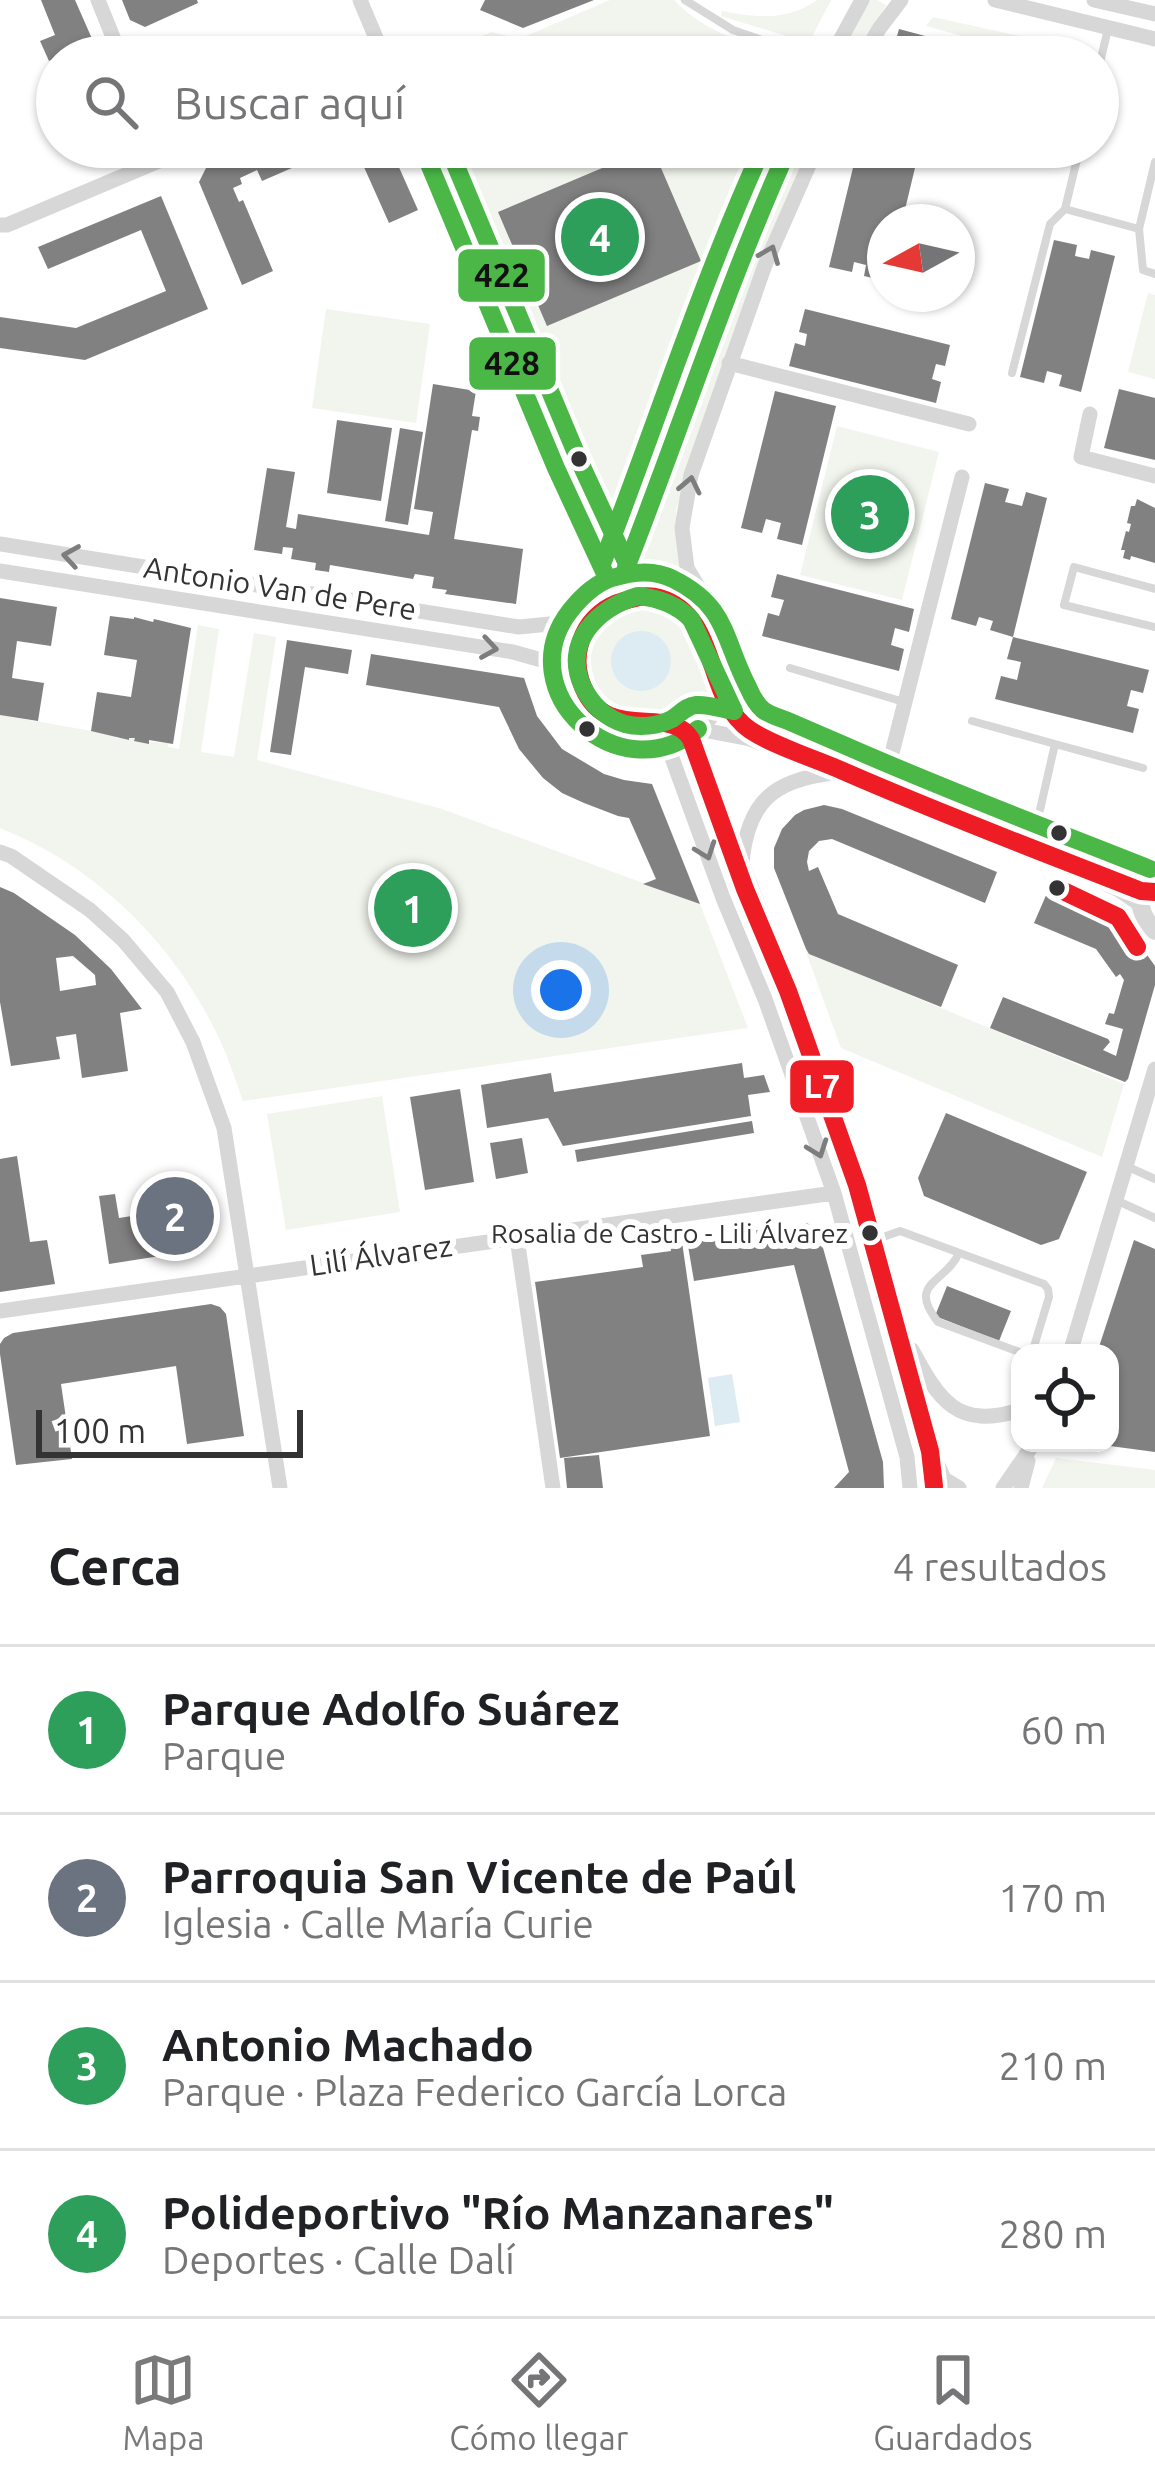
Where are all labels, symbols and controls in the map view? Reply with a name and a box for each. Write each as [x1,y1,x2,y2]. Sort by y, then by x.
search box [36,36,1119,168]
icon: search [78,69,144,135]
text: Buscar aquí [174,77,405,128]
pin: 4 [561,192,639,282]
north arrow [867,204,975,312]
one-way arrow [756,244,780,265]
line badge: 422 [456,247,547,304]
text: 422 [474,256,530,293]
line badge: 428 [467,335,558,392]
text: 428 [484,344,540,381]
unlabelled marker [568,448,590,470]
pin: 3 [831,469,909,559]
one-way arrow [677,475,702,495]
one-way arrow [61,544,81,569]
street label: Antonio Van de Pere [141,550,419,626]
one-way arrow [479,635,499,660]
unlabelled marker [576,718,598,740]
unlabelled marker [1048,822,1070,844]
one-way arrow [692,840,717,861]
pin: 1 [374,863,452,953]
unlabelled marker [1046,877,1068,899]
your location [531,960,591,1020]
line badge: L7 [788,1058,856,1115]
text: L7 [804,1067,840,1104]
one-way arrow [804,1138,828,1159]
pin: 2 [136,1171,214,1261]
place label: Rosalia de Castro - Lili Álvarez [491,1218,848,1248]
marker: Rosalia de Castro - Lili Álvarez [859,1222,881,1244]
street label: Lilí Álvarez [307,1227,454,1282]
map controls [1011,1344,1119,1452]
button: locate [1011,1344,1119,1452]
scale bar [36,1404,303,1457]
text: 100 m [54,1412,146,1449]
text: Cerca [48,1537,182,1595]
text: 4 resultados [893,1545,1107,1588]
text: Parque Adolfo Suárez [162,1683,620,1734]
text: 1 [76,1708,98,1751]
text: 60 m [1020,1708,1107,1751]
text: Parque [162,1734,286,1777]
text: Parroquia San Vicente de Paúl [162,1851,796,1902]
text: 2 [76,1876,98,1919]
text: 170 m [998,1876,1107,1919]
text: Iglesia · Calle María Curie [162,1902,594,1945]
text: Antonio Machado [162,2019,534,2070]
text: 3 [76,2044,98,2087]
text: 210 m [998,2044,1107,2087]
text: Parque · Plaza Federico García Lorca [162,2070,787,2113]
text: Polideportivo "Río Manzanares" [162,2187,834,2238]
text: 4 [76,2212,98,2255]
text: 280 m [998,2212,1107,2255]
text: Deportes · Calle Dalí [162,2238,515,2281]
tab: Mapa [122,2347,204,2456]
tab: Cómo llegar [449,2347,628,2456]
tab: Guardados [873,2347,1032,2456]

